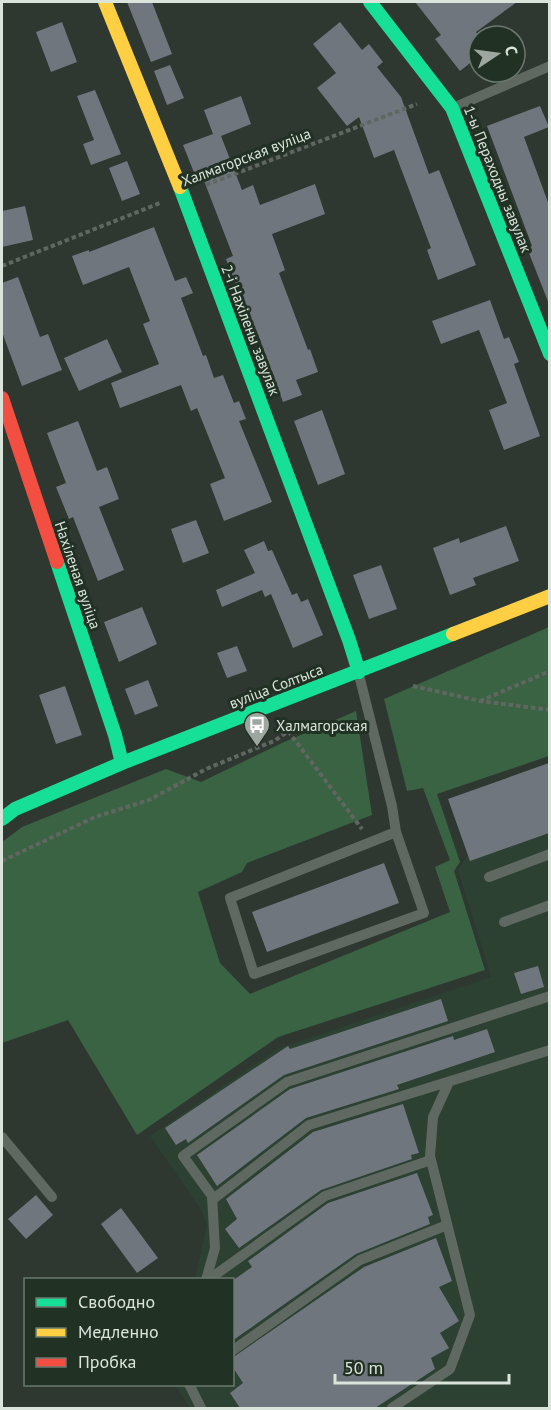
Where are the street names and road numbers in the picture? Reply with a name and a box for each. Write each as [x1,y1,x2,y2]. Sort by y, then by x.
street label: 1-ы Пераходны завулак [460,103,536,256]
street label: Халмагорская вуліца [179,124,313,190]
street label: 2-і Нахілены завулак [217,262,285,399]
street label: Нахіленая вуліца [51,519,105,631]
street label: вуліца Солтыса [226,659,326,713]

